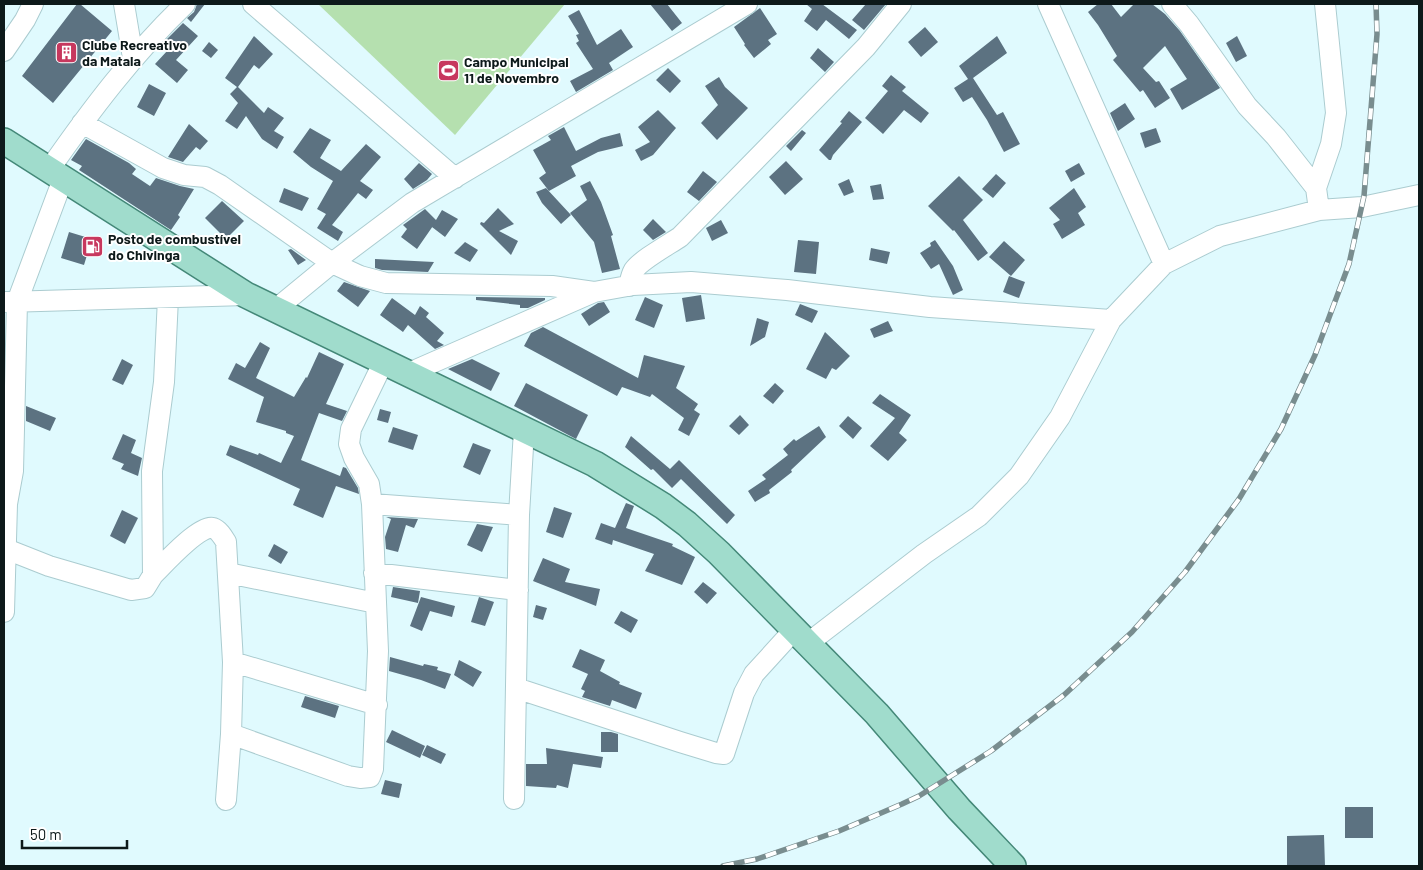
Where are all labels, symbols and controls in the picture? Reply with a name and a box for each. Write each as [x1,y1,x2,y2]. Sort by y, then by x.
place label: Clube Recreativo da Matala [82,36,187,69]
building icon: Clube Recreativo da Matala [54,41,78,65]
place label: Campo Municipal 11 de Novembro [464,53,569,86]
sports icon: Campo Municipal 11 de Novembro [436,58,460,82]
place label: Posto de combustível do Chivinga [108,230,241,263]
fuel station icon: Posto de combustível do Chivinga [80,235,104,259]
scale bar [22,818,128,850]
text: 50 m [30,825,62,843]

